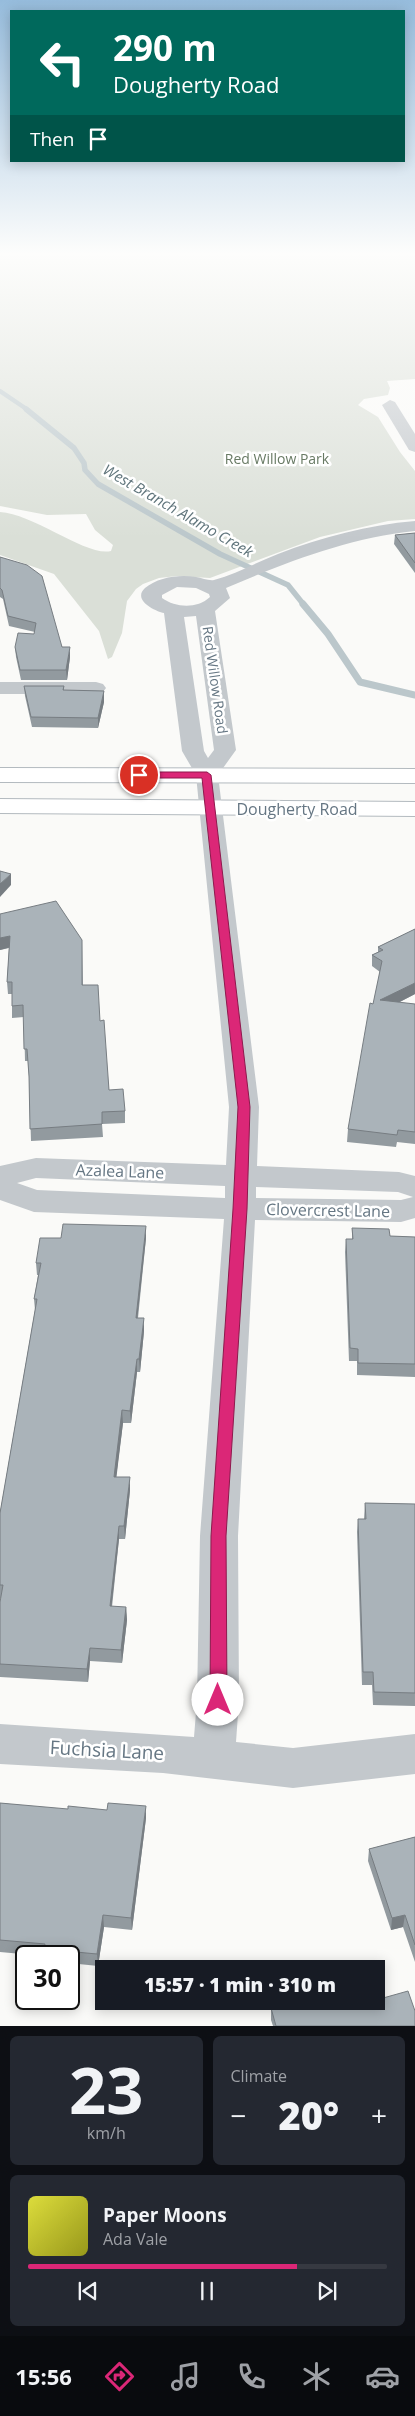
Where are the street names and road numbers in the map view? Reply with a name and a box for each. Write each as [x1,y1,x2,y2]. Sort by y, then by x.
street label: Red Willow Road [199,625,232,735]
street label: Dougherty Road [236,798,358,820]
street label: Azalea Lane [75,1158,165,1184]
street label: Clovercrest Lane [266,1198,390,1222]
street label: Fuchsia Lane [49,1734,165,1766]

